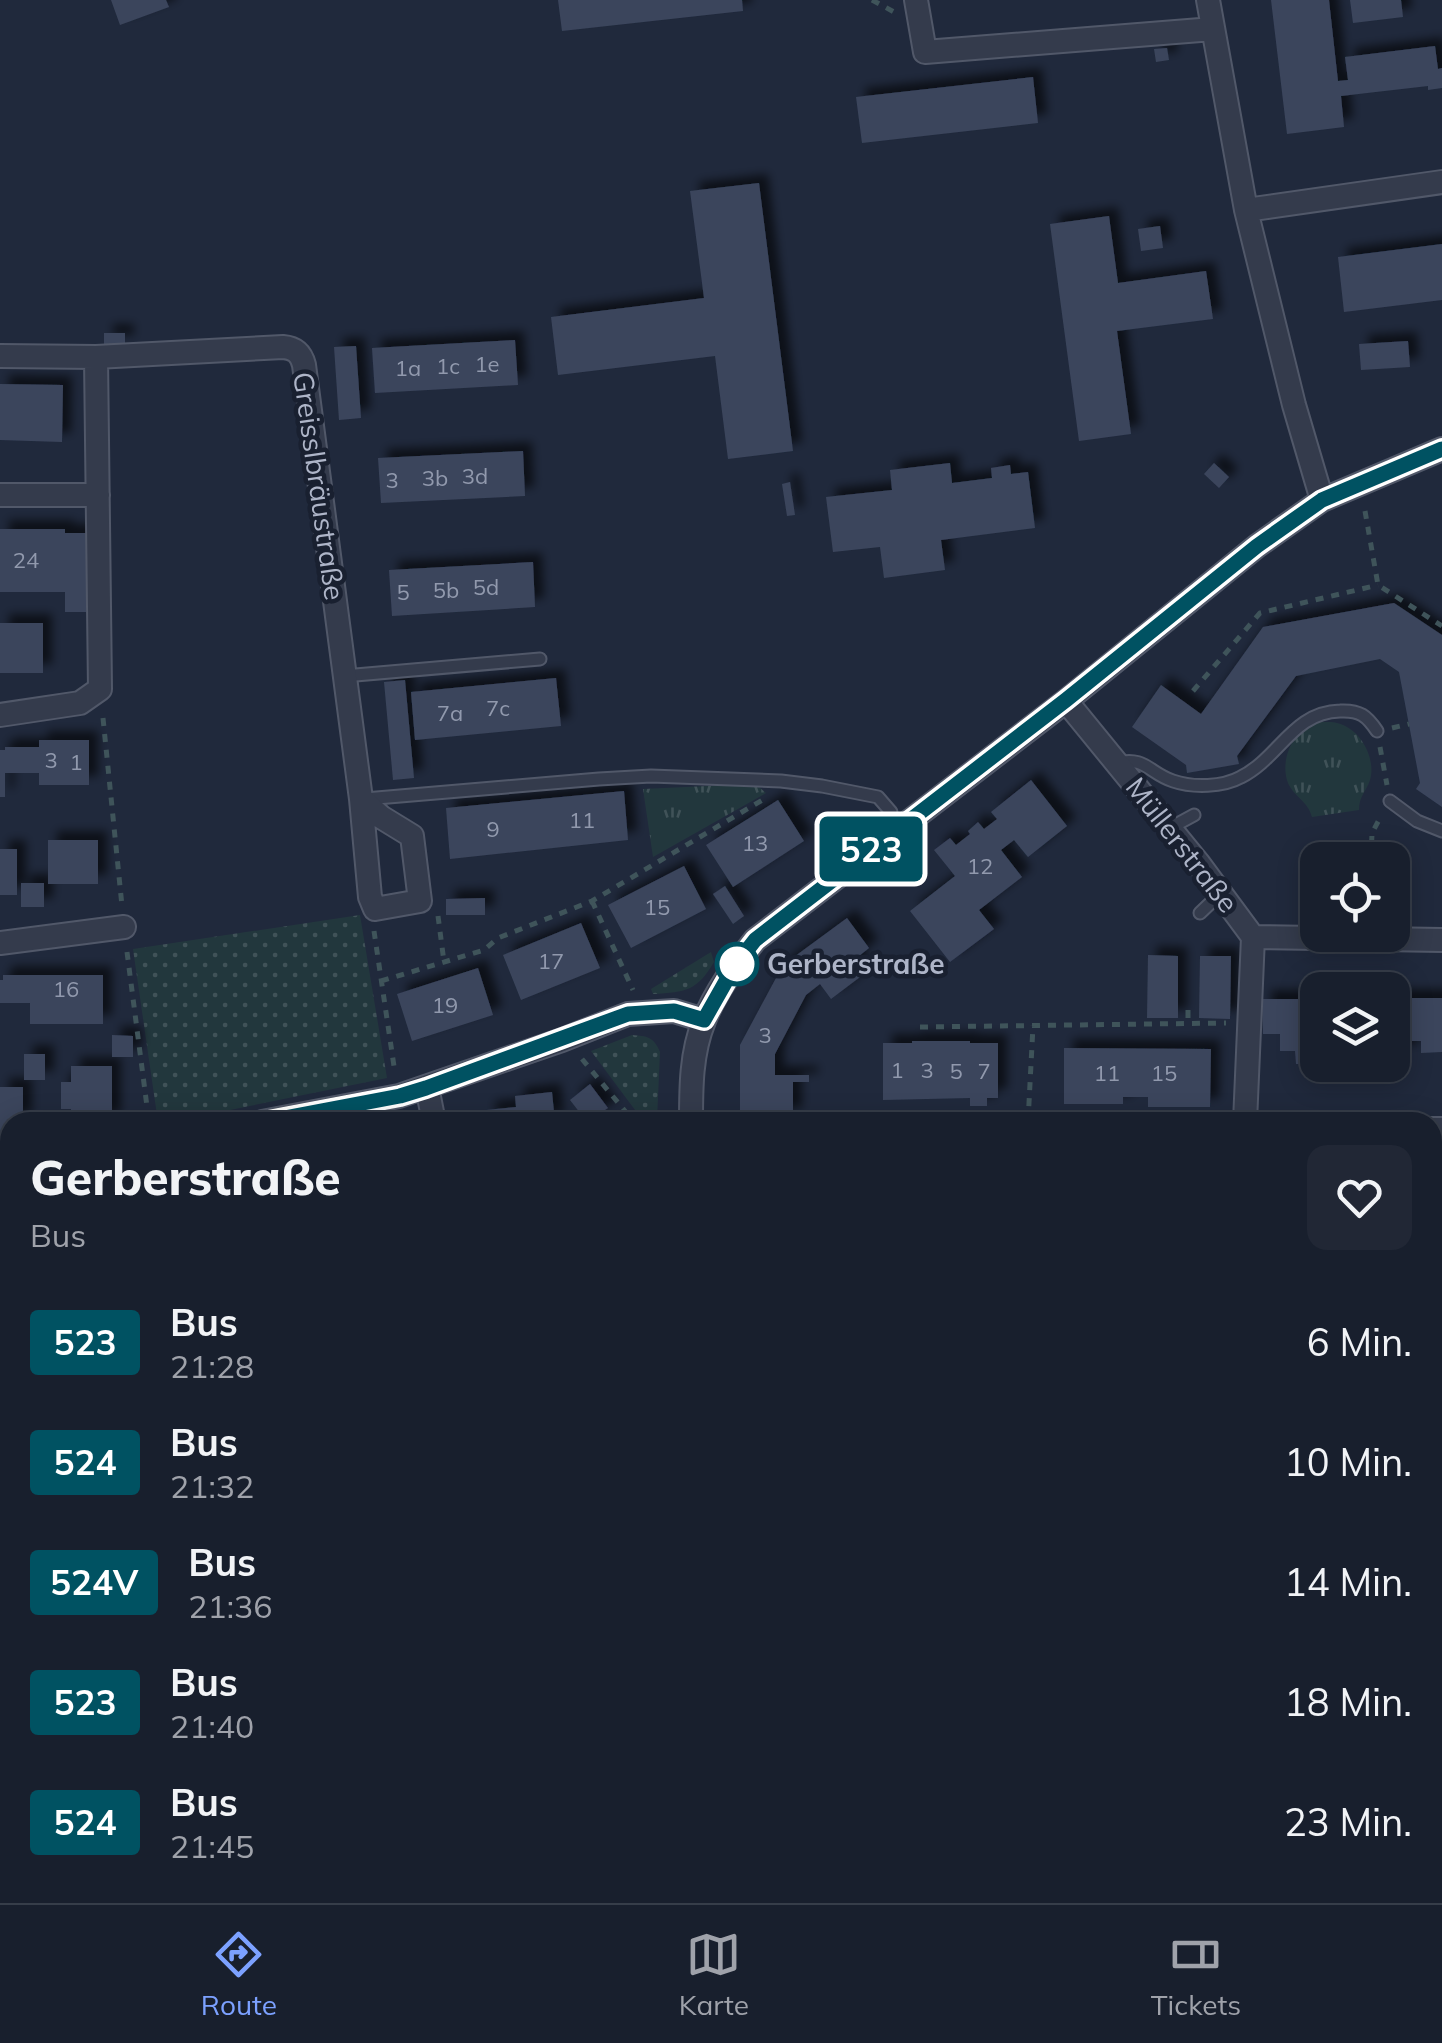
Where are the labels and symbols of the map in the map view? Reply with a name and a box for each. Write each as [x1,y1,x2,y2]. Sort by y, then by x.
house number: 1e [474,350,500,378]
house number: 1c [436,352,460,380]
house number: 1a [395,354,421,382]
street label: Greisslbräustraße [286,370,353,602]
house number: 3d [462,462,488,490]
house number: 3b [422,464,448,492]
house number: 3 [385,466,399,494]
house number: 24 [13,546,39,574]
house number: 5d [473,573,499,601]
house number: 5b [433,576,459,604]
house number: 5 [396,578,410,606]
house number: 7c [486,694,510,722]
house number: 7a [437,699,463,727]
house number: 3 [44,746,58,774]
house number: 1 [69,748,83,776]
street label: Müllerstraße [1119,770,1246,919]
house number: 11 [569,806,595,834]
house number: 9 [486,815,500,843]
line badge: 523 [814,816,928,882]
house number: 13 [742,829,768,857]
house number: 12 [967,852,993,880]
house number: 15 [644,893,670,921]
marker: Gerberstraße [716,943,758,985]
place label: Gerberstraße [767,946,945,981]
house number: 17 [538,947,564,975]
house number: 16 [53,975,79,1003]
house number: 19 [432,991,458,1019]
house number: 3 [758,1021,772,1049]
house number: 1 [890,1056,904,1084]
house number: 3 [920,1056,934,1084]
house number: 5 [949,1057,963,1085]
house number: 7 [977,1057,991,1085]
house number: 11 [1094,1059,1120,1087]
house number: 15 [1151,1059,1177,1087]

